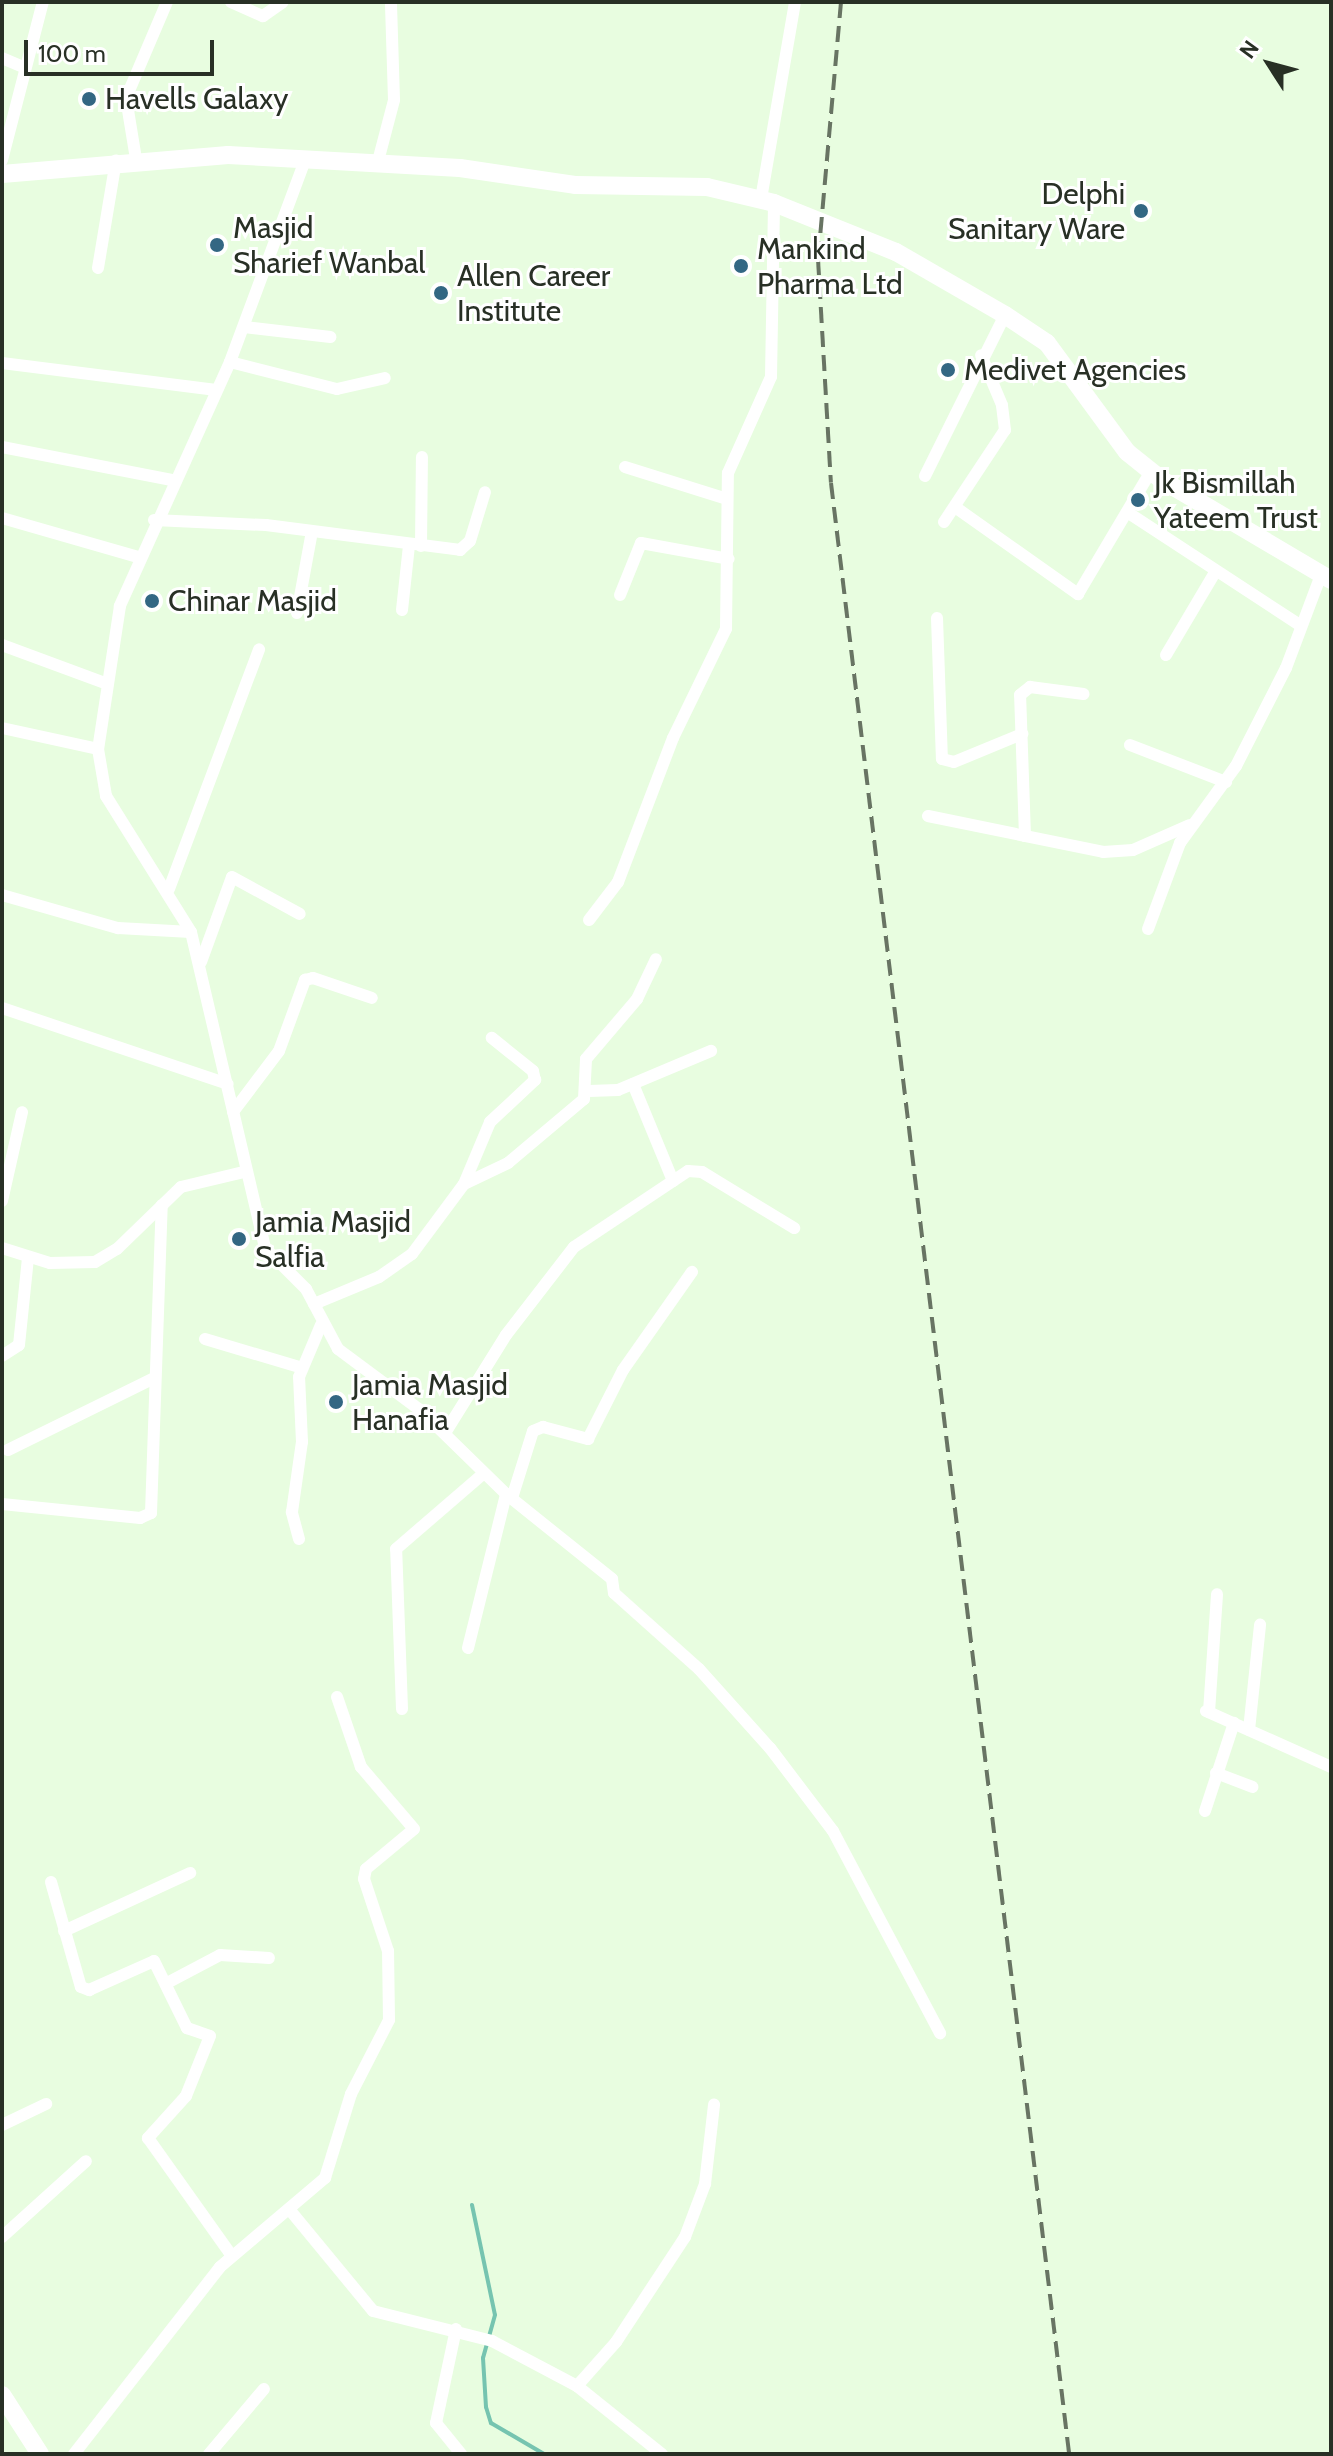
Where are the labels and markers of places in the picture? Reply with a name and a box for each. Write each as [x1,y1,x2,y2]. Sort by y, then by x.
place label: Havells Galaxy [105,81,288,117]
marker: Havells Galaxy [80,90,98,108]
place label: Delphi Sanitary Ware [948,176,1125,246]
marker: Delphi Sanitary Ware [1132,202,1150,220]
place label: Masjid Sharief Wanbal [233,210,425,280]
place label: Mankind Pharma Ltd [757,231,903,302]
marker: Masjid Sharief Wanbal [208,236,226,254]
marker: Mankind Pharma Ltd [732,257,750,275]
place label: Allen Career Institute [457,258,610,328]
marker: Allen Career Institute [432,284,450,302]
place label: Medivet Agencies [964,352,1186,388]
marker: Medivet Agencies [939,361,957,379]
place label: Jk Bismillah Yateem Trust [1154,465,1318,536]
marker: Jk Bismillah Yateem Trust [1129,491,1147,509]
place label: Chinar Masjid [168,583,337,619]
marker: Chinar Masjid [143,592,161,610]
place label: Jamia Masjid Salfia [255,1204,411,1274]
marker: Jamia Masjid Salfia [230,1230,248,1248]
place label: Jamia Masjid Hanafia [352,1367,508,1438]
marker: Jamia Masjid Hanafia [327,1393,345,1411]

